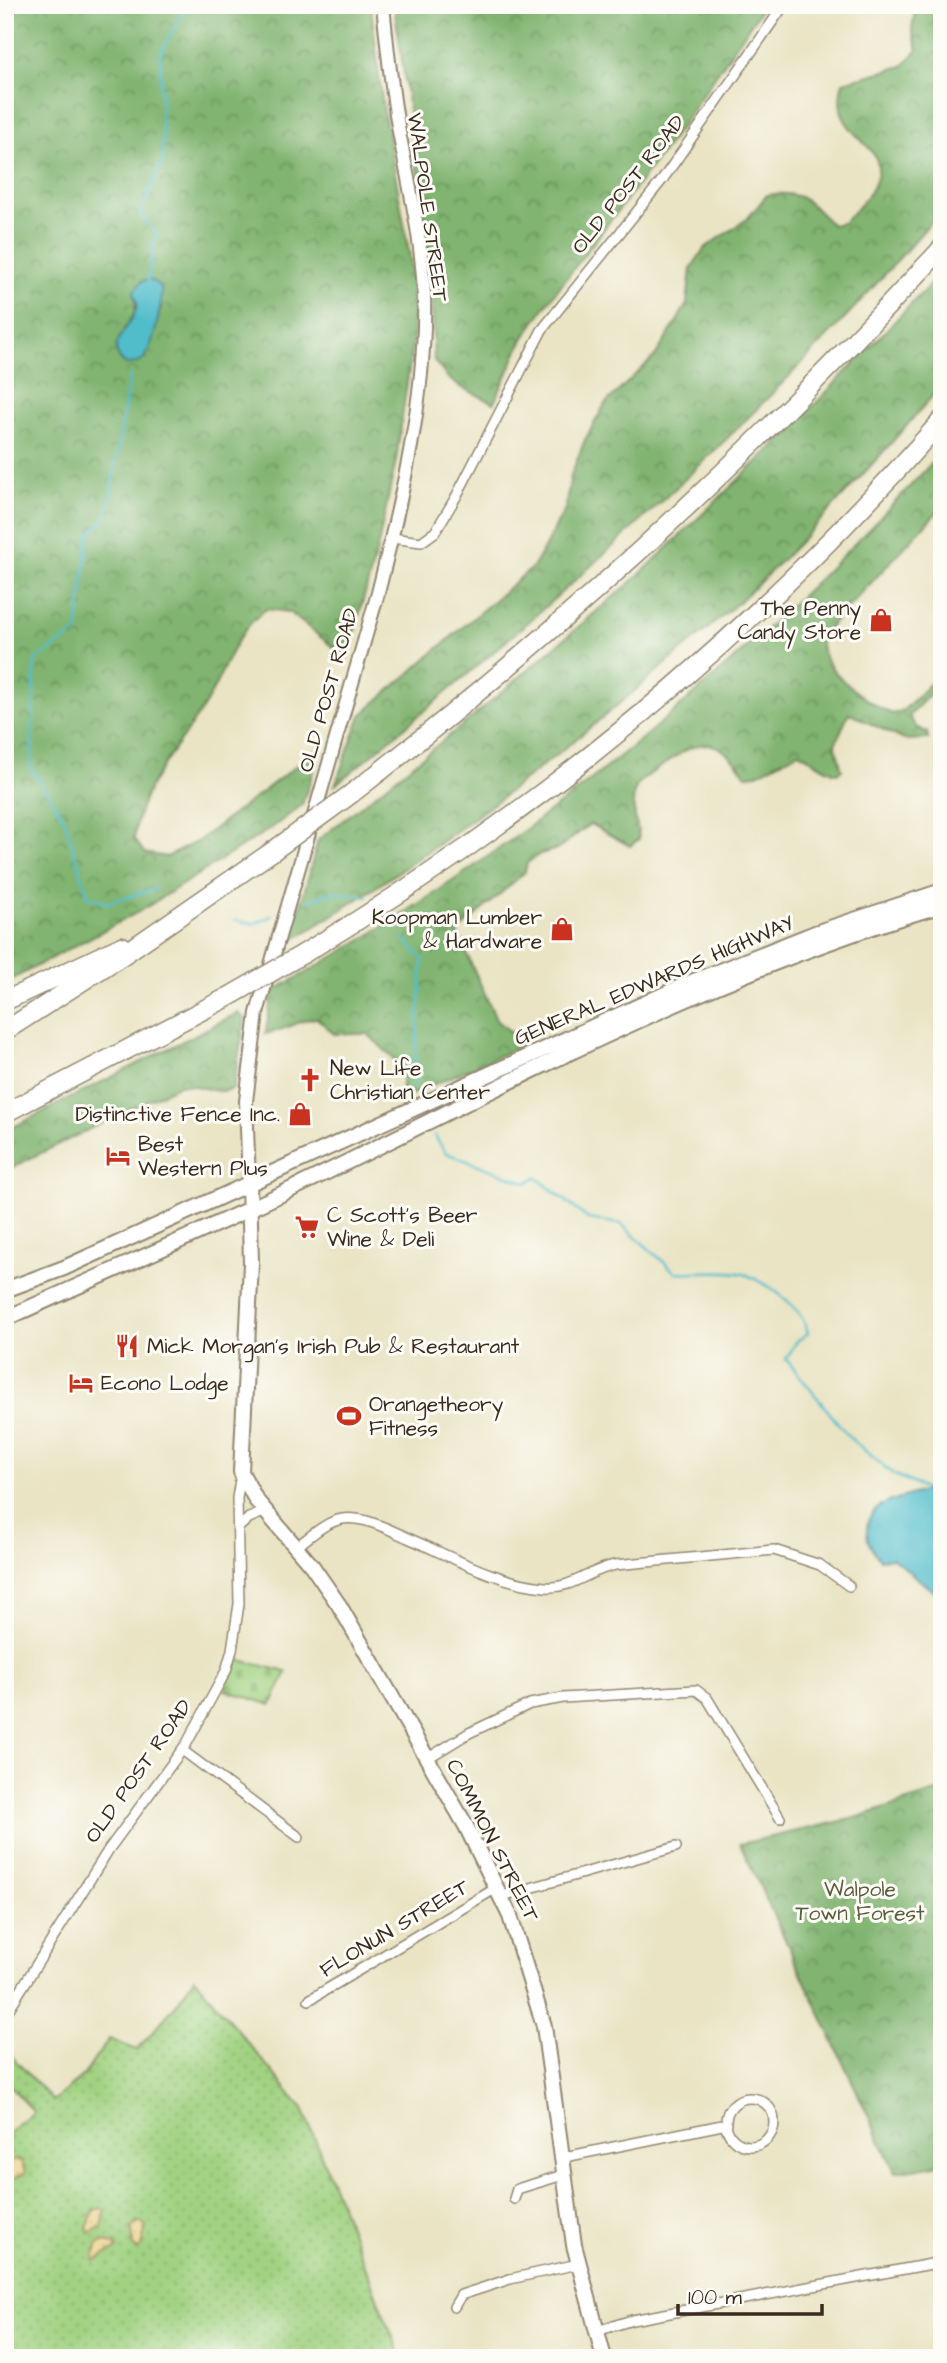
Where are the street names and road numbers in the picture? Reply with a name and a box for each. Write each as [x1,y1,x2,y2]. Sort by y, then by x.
street label: OLD POST ROAD [565,108,692,260]
street label: WALPOLE STREET [400,111,455,304]
street label: OLD POST ROAD [291,604,366,775]
street label: GENERAL EDWARDS HIGHWAY [510,908,799,1053]
street label: OLD POST ROAD [78,1693,199,1849]
street label: COMMON STREET [439,1754,546,1927]
street label: FLONUN STREET [314,1872,475,1984]

